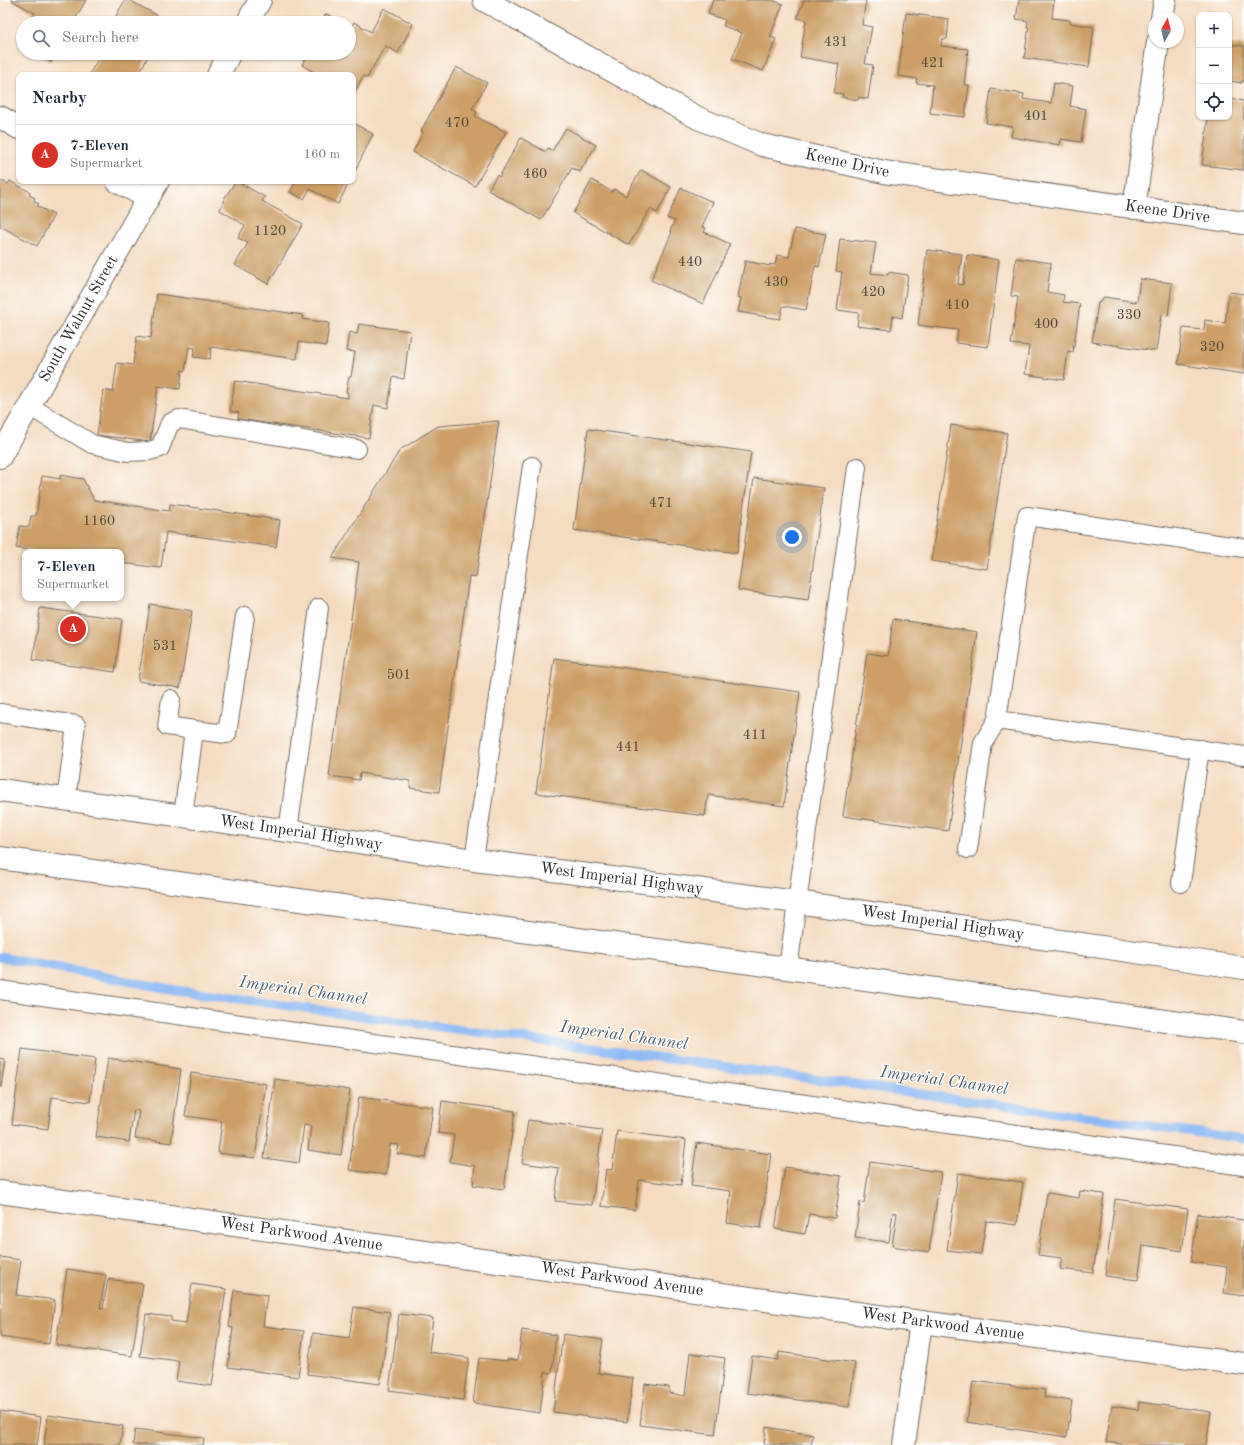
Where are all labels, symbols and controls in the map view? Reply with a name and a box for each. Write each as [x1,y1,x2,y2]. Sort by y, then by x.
north arrow [1148,12,1184,48]
map controls [1196,12,1232,120]
button: + [1196,12,1232,48]
search box [16,16,356,60]
icon: search [30,27,52,49]
text: Search here [62,31,139,46]
house number: 431 [824,35,848,49]
button: − [1196,48,1232,84]
house number: 421 [921,56,945,70]
button: locate [1196,84,1232,120]
text: Nearby [32,90,87,107]
house number: 401 [1024,109,1048,123]
house number: 470 [445,116,469,130]
text: 7-Eleven [70,139,129,154]
street label: Keene Drive [803,147,890,181]
text: A [40,148,50,161]
text: 160 m [303,148,340,161]
text: Supermarket [70,157,142,170]
house number: 460 [523,167,547,181]
street label: Keene Drive [1124,198,1211,226]
house number: 1120 [254,224,286,238]
street label: South Walnut Street [37,253,122,385]
house number: 440 [678,255,702,269]
house number: 430 [764,275,788,289]
house number: 420 [861,285,885,299]
house number: 410 [945,298,969,312]
house number: 330 [1117,308,1141,322]
house number: 400 [1034,317,1058,331]
house number: 320 [1200,340,1224,354]
house number: 471 [649,496,673,510]
house number: 1160 [83,514,115,528]
your location [782,527,802,547]
popup [22,549,124,601]
text: 7-Eleven [37,560,96,575]
text: Supermarket [37,578,109,591]
pin: A [60,614,86,644]
house number: 531 [153,639,177,653]
house number: 501 [387,668,411,682]
house number: 411 [743,728,767,742]
house number: 441 [616,740,640,754]
street label: West Imperial Highway [218,813,384,854]
street label: West Imperial Highway [539,861,705,898]
street label: West Imperial Highway [860,904,1026,944]
water label: Imperial Channel [237,973,368,1008]
water label: Imperial Channel [558,1018,689,1053]
water label: Imperial Channel [878,1063,1009,1098]
street label: West Parkwood Avenue [219,1215,383,1254]
street label: West Parkwood Avenue [539,1260,704,1299]
street label: West Parkwood Avenue [860,1306,1025,1343]

